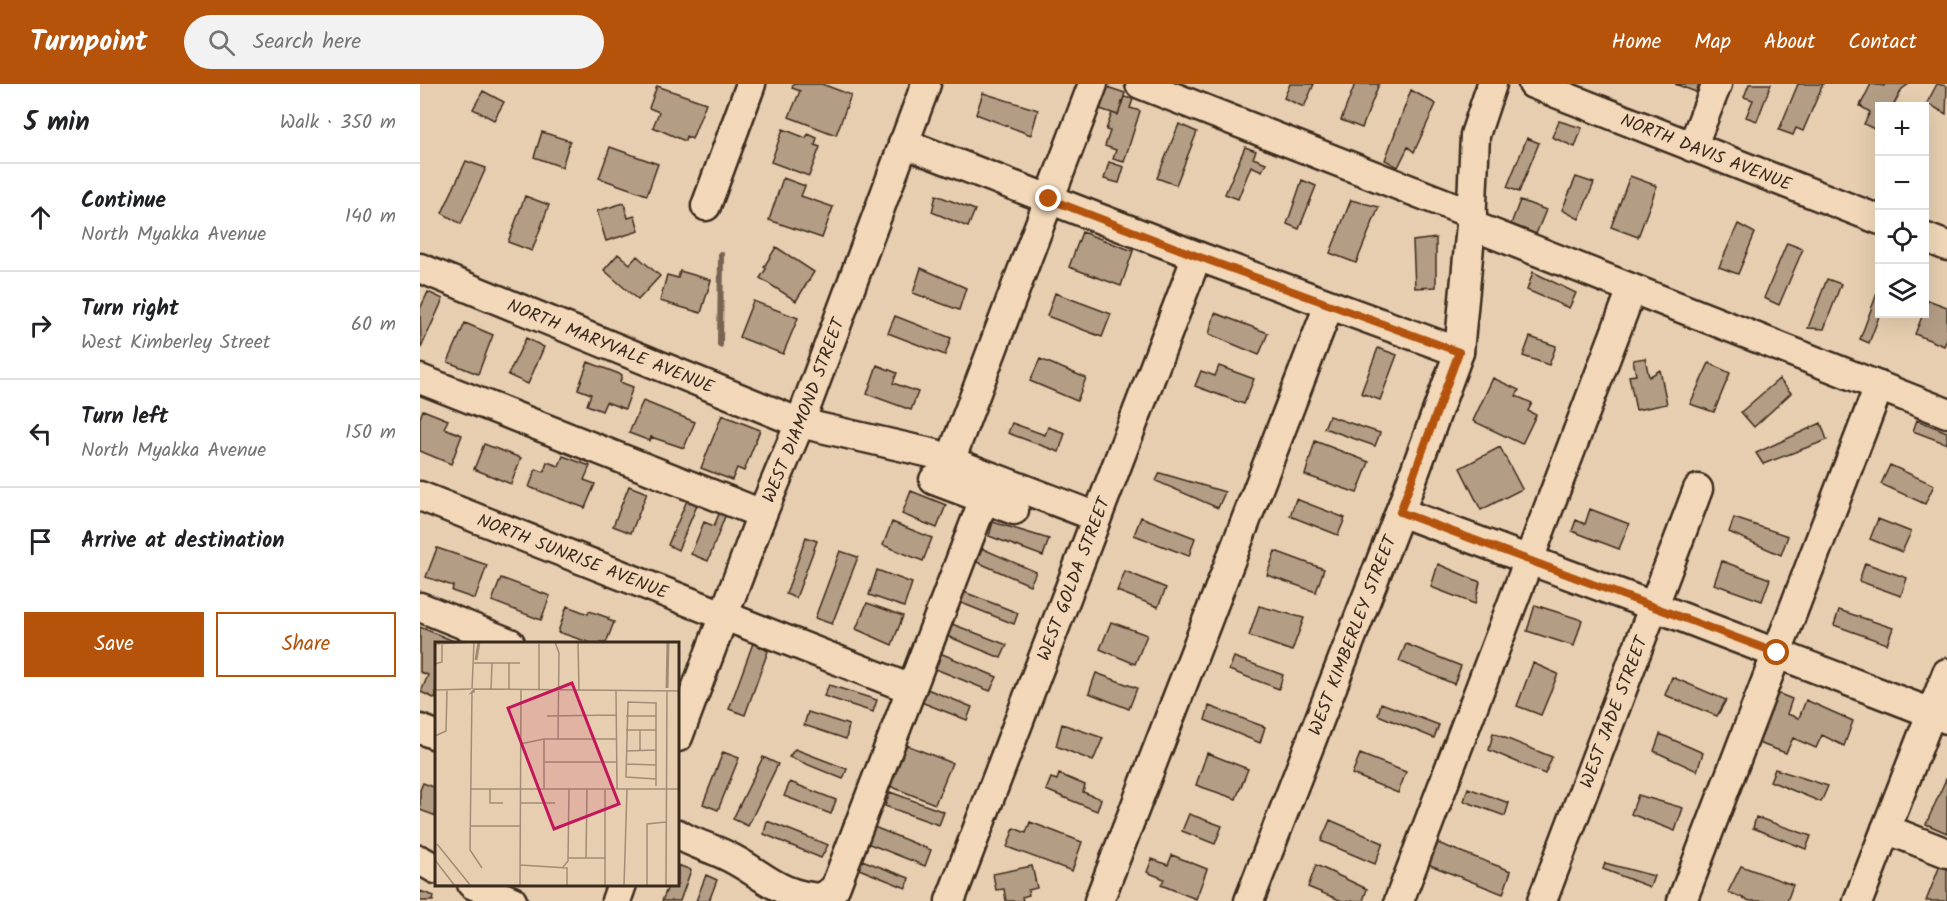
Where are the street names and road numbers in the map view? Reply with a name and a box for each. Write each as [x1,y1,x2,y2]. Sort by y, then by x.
street label: NORTH DAVIS AVENUE [1616,107,1796,200]
street label: NORTH MARYVALE AVENUE [502,292,719,403]
street label: WEST DIAMOND STREET [755,313,854,507]
street label: WEST GOLDA STREET [1030,492,1120,665]
street label: NORTH SUNRISE AVENUE [472,507,672,608]
street label: WEST KIMBERLEY STREET [1302,530,1406,740]
street label: WEST JADE STREET [1573,631,1657,793]

